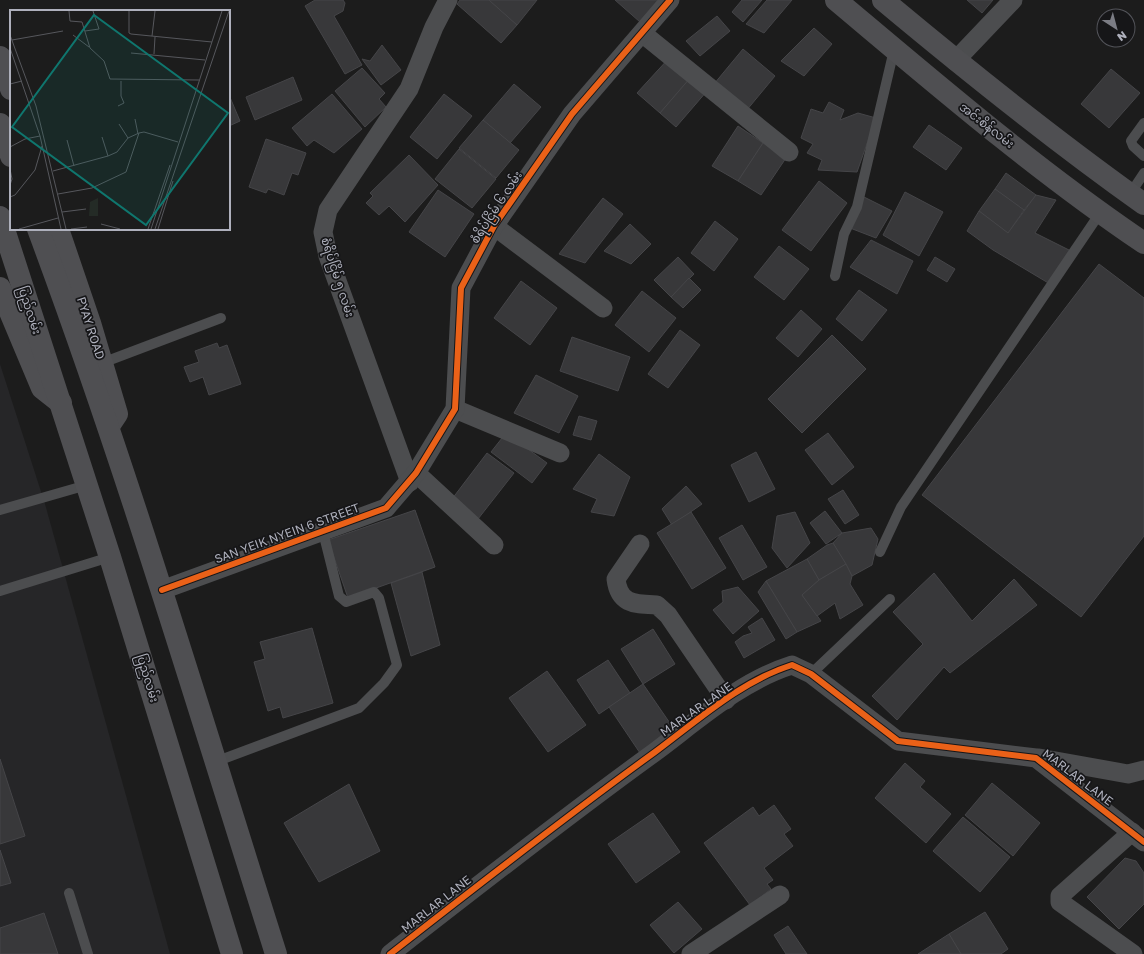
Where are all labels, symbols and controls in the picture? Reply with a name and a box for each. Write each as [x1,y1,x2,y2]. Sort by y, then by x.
north arrow [1096,8,1136,48]
inset map [10,10,230,230]
text: N [1115,29,1129,44]
street label: အင်းစိန်လမ်း [955,98,1018,153]
street label: စံရိပ်ငြိမ် ၆ လမ်း [466,167,528,248]
street label: စံရိပ်ငြိမ် ၅ လမ်း [315,235,359,320]
street label: ပြည်လမ်း [12,284,46,337]
street label: PYAY ROAD [74,295,108,361]
street label: SAN YEIK NYEIN 6 STREET [212,500,362,566]
street label: ပြည်လမ်း [131,652,163,705]
street label: MARLAR LANE [657,679,735,739]
street label: MARLAR LANE [1040,746,1116,808]
street label: MARLAR LANE [398,872,474,936]

